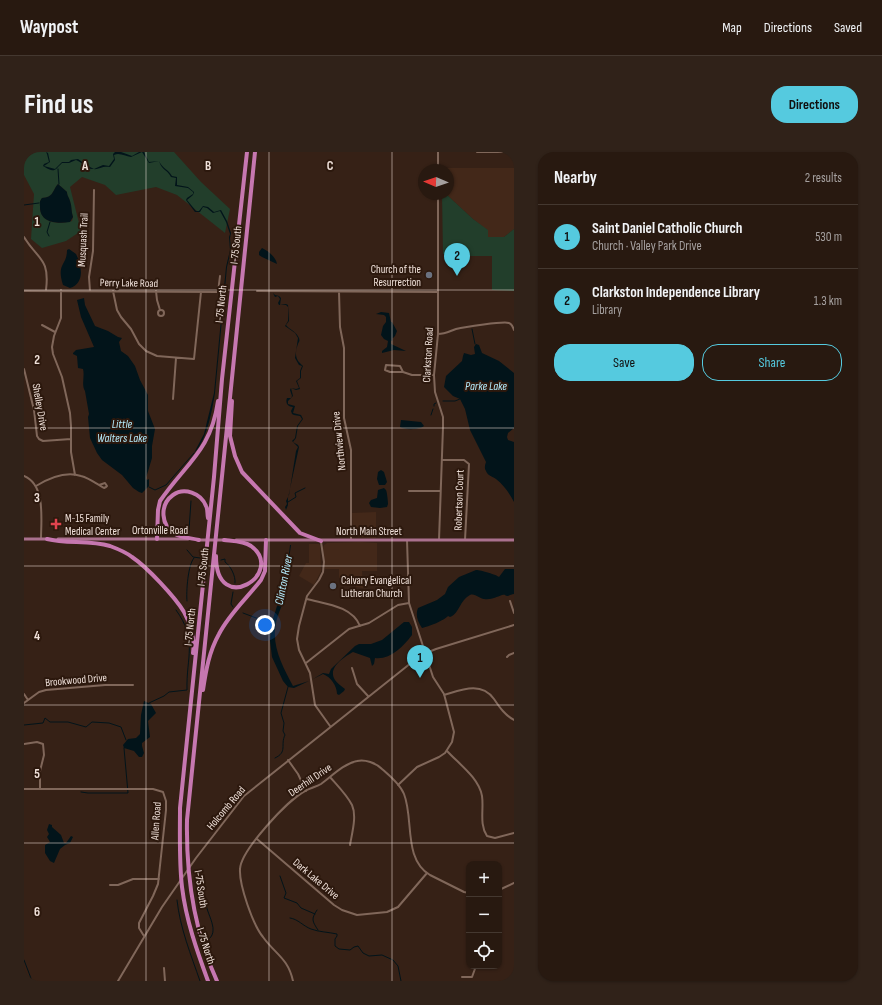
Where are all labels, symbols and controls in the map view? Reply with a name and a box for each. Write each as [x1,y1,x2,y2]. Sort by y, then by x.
text: Waypost [20,16,78,39]
text: Map [722,19,742,36]
text: Directions [764,19,812,36]
text: Saved [834,19,862,36]
button: Directions [771,86,858,123]
text: Find us [24,88,93,121]
text: A [81,158,89,174]
text: B [205,158,211,174]
text: C [327,158,334,174]
north arrow [418,164,454,200]
text: Nearby [554,168,597,188]
text: 2 results [805,170,842,186]
street label: Musquash Trail [75,213,91,267]
text: 1 [34,214,40,230]
text: Saint Daniel Catholic Church [592,219,743,238]
street label: I-75 South [228,225,244,265]
text: 1 [564,229,570,245]
text: 530 m [815,229,842,245]
text: Church · Valley Park Drive [592,238,702,254]
pin: 2 [444,243,470,276]
place label: Church of the Resurrection [371,263,421,289]
marker: Church of the Resurrection [424,270,434,280]
street label: Perry Lake Road [100,276,159,290]
text: Clarkston Independence Library [592,283,760,302]
street label: I-75 North [213,284,229,324]
text: 2 [564,293,570,309]
text: 1.3 km [814,293,842,309]
text: Library [592,302,622,318]
street label: Clarkston Road [420,327,436,383]
button: Save [554,344,694,381]
button: Share [702,344,842,381]
text: 2 [34,352,40,368]
water label: Parke Lake [465,379,507,394]
street label: Shelley Drive [29,382,51,432]
street label: Northview Drive [329,411,349,471]
water label: Little Walters Lake [97,417,147,446]
street label: Robertson Court [451,469,467,531]
text: 3 [34,490,40,506]
place label: M-15 Family Medical Center [65,512,120,538]
marker: M-15 Family Medical Center [50,518,62,530]
street label: Ortonville Road [132,524,188,537]
street label: North Main Street [336,525,403,538]
street label: I-75 South [195,547,211,587]
water label: Clinton River [272,553,296,606]
place label: Calvary Evangelical Lutheran Church [341,574,411,600]
marker: Calvary Evangelical Lutheran Church [328,581,338,591]
street label: I-75 North [182,607,198,647]
your location [255,615,275,635]
text: 4 [34,628,40,644]
pin: 1 [407,645,433,678]
street label: Brookwood Drive [45,671,107,689]
street label: Deerhill Drive [286,761,334,799]
text: 5 [34,766,40,782]
street label: Holcomb Road [204,783,248,832]
street label: Allen Road [148,801,164,841]
street label: Dark Lake Drive [290,856,342,902]
map controls [466,861,502,969]
button: + [466,861,502,897]
street label: I-75 South [192,869,210,909]
button: − [466,897,502,933]
text: 6 [34,904,40,920]
street label: I-75 North [194,926,218,966]
button: locate [466,933,502,969]

